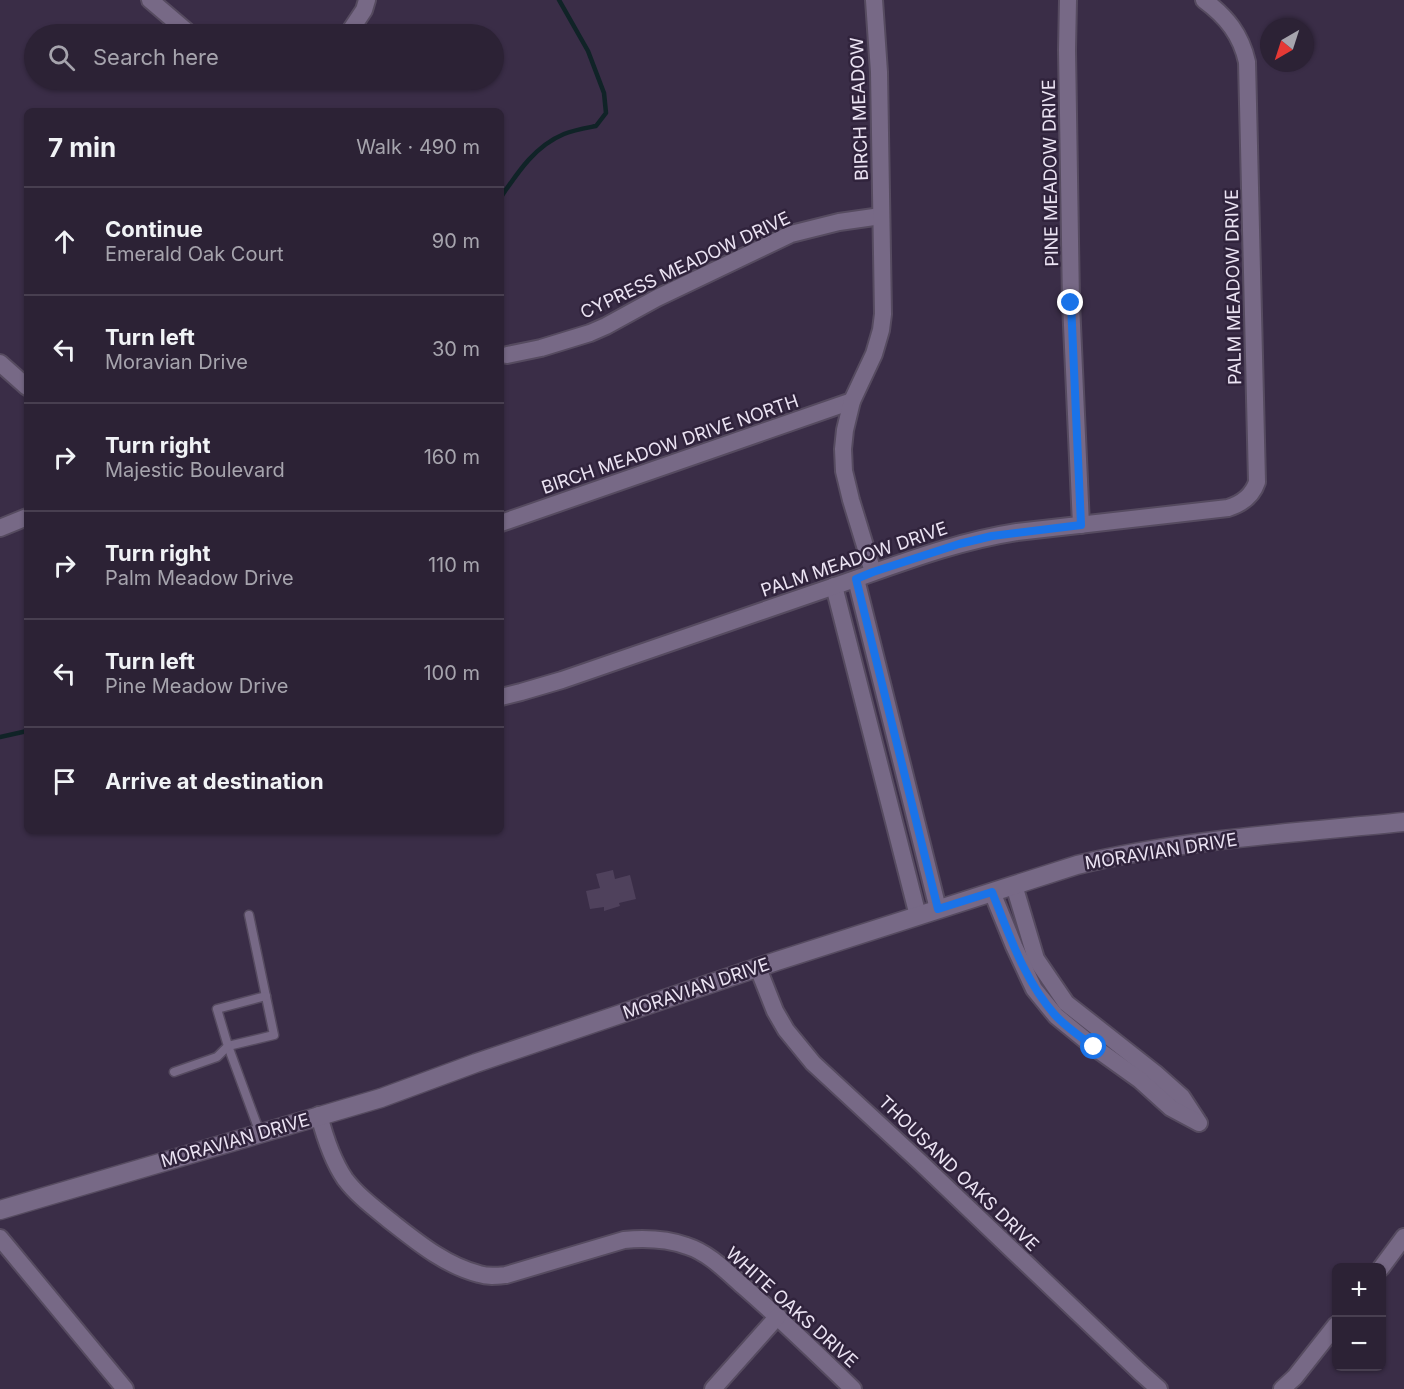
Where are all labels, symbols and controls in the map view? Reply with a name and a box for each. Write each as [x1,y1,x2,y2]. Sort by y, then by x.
north arrow [1260,18,1314,72]
search box [24,24,504,90]
street label: BIRCH MEADOW [846,37,872,181]
icon: search [45,41,78,74]
text: Search here [93,44,219,70]
street label: PINE MEADOW DRIVE [1038,79,1062,267]
text: 7 min [48,132,116,163]
text: Walk · 490 m [356,135,480,159]
street label: PALM MEADOW DRIVE [1221,189,1245,385]
street label: CYPRESS MEADOW DRIVE [577,207,793,323]
text: Continue [105,216,203,242]
icon: ahead [48,225,81,258]
text: 90 m [432,229,480,253]
text: Emerald Oak Court [105,242,284,266]
route end [1057,289,1083,315]
text: Turn left [105,324,195,350]
icon: left [48,333,81,366]
text: 30 m [432,337,480,361]
text: Moravian Drive [105,350,248,374]
street label: BIRCH MEADOW DRIVE NORTH [539,390,801,498]
text: Turn right [105,432,211,458]
icon: right [48,441,81,474]
text: 160 m [424,445,480,469]
text: Majestic Boulevard [105,458,285,482]
street label: PALM MEADOW DRIVE [758,517,950,601]
text: Turn right [105,540,211,566]
icon: right [48,549,81,582]
text: 110 m [428,553,480,577]
text: Palm Meadow Drive [105,566,294,590]
text: Turn left [105,648,195,674]
icon: left [48,657,81,690]
text: 100 m [423,661,480,685]
text: Pine Meadow Drive [105,674,288,698]
icon: arrive [48,765,81,798]
text: Arrive at destination [105,768,324,794]
street label: MORAVIAN DRIVE [1083,829,1239,873]
street label: MORAVIAN DRIVE [620,953,772,1023]
route start [1080,1033,1106,1059]
street label: THOUSAND OAKS DRIVE [875,1091,1043,1255]
street label: MORAVIAN DRIVE [158,1109,312,1171]
street label: WHITE OAKS DRIVE [722,1242,862,1372]
map controls [1332,1263,1386,1371]
button: + [1332,1263,1386,1317]
button: − [1332,1317,1386,1371]

